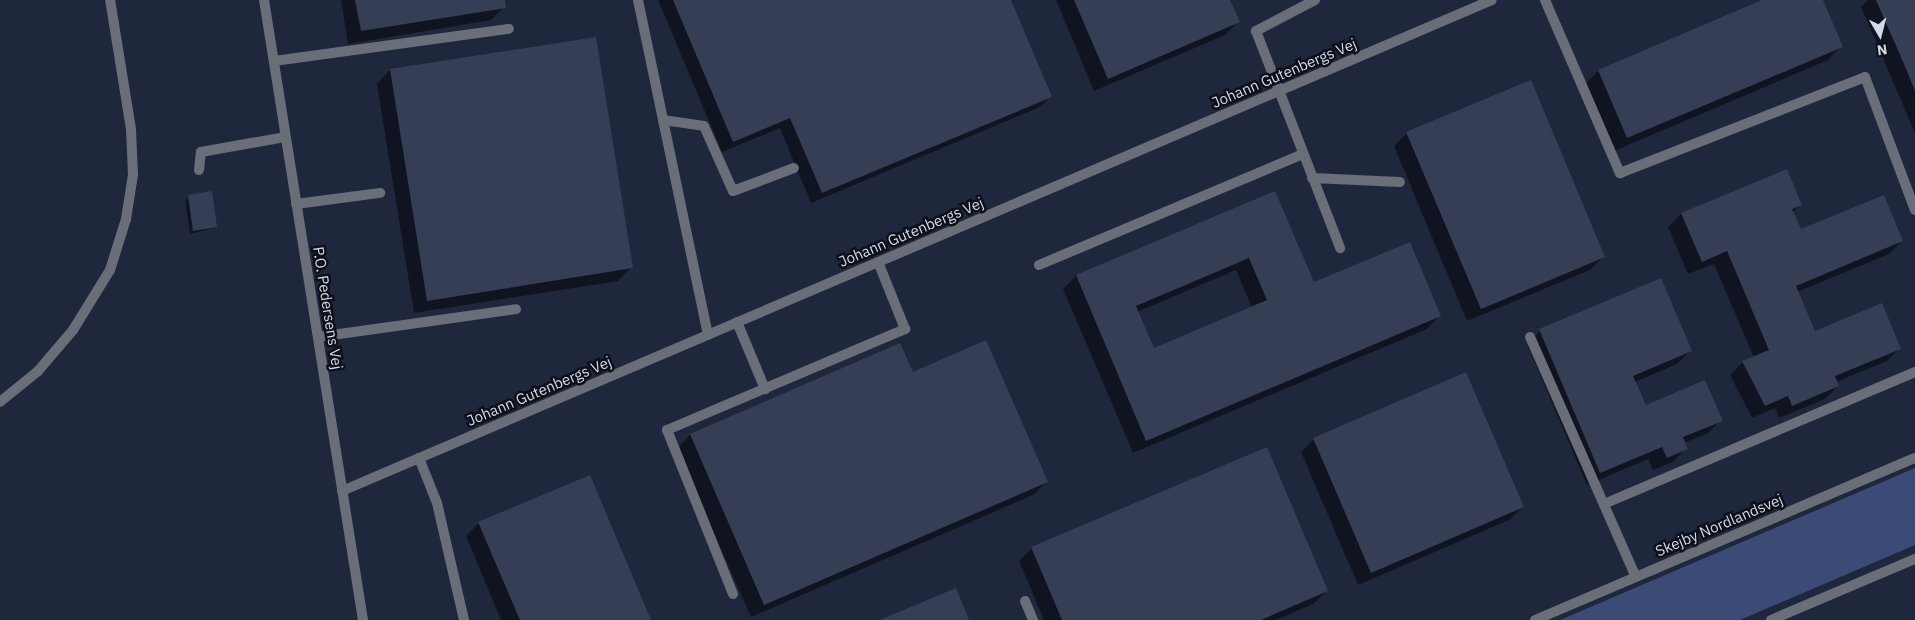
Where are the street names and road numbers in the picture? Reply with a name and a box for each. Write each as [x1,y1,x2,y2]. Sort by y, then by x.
street label: Johann Gutenbergs Vej [1209,34,1359,112]
street label: Johann Gutenbergs Vej [836,193,986,271]
street label: P.O. Pedersens Vej [309,245,347,371]
street label: Johann Gutenbergs Vej [464,352,614,430]
street label: Skejby Nordlandsvej [1653,490,1785,560]

